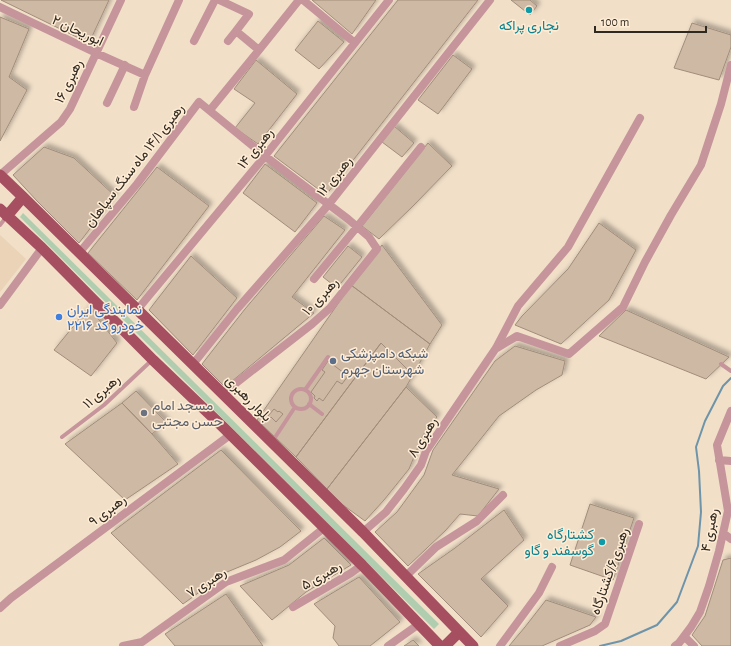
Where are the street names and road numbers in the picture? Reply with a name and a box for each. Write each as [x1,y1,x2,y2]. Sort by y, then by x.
street label: ابوریحان ۲ [49,13,105,50]
street label: رهبری ۱۶ [52,57,86,106]
street label: رهبری ۱۴/۱ ماه سنگ سپاهان [82,101,189,231]
street label: رهبری ۱۴ [235,125,277,172]
street label: رهبری ۱۲ [314,154,356,200]
street label: رهبری ۱۰ [300,275,342,319]
street label: رهبری ۱۱ [80,372,124,412]
street label: بلوار رهبری [222,373,274,425]
street label: رهبری ۸ [405,415,441,461]
street label: رهبری ۹ [86,492,130,530]
street label: رهبری ۴ [699,507,722,553]
street label: رهبری۶/کشتارگاه [588,525,632,617]
street label: رهبری ۵ [299,559,345,594]
street label: رهبری ۷ [184,565,230,602]

